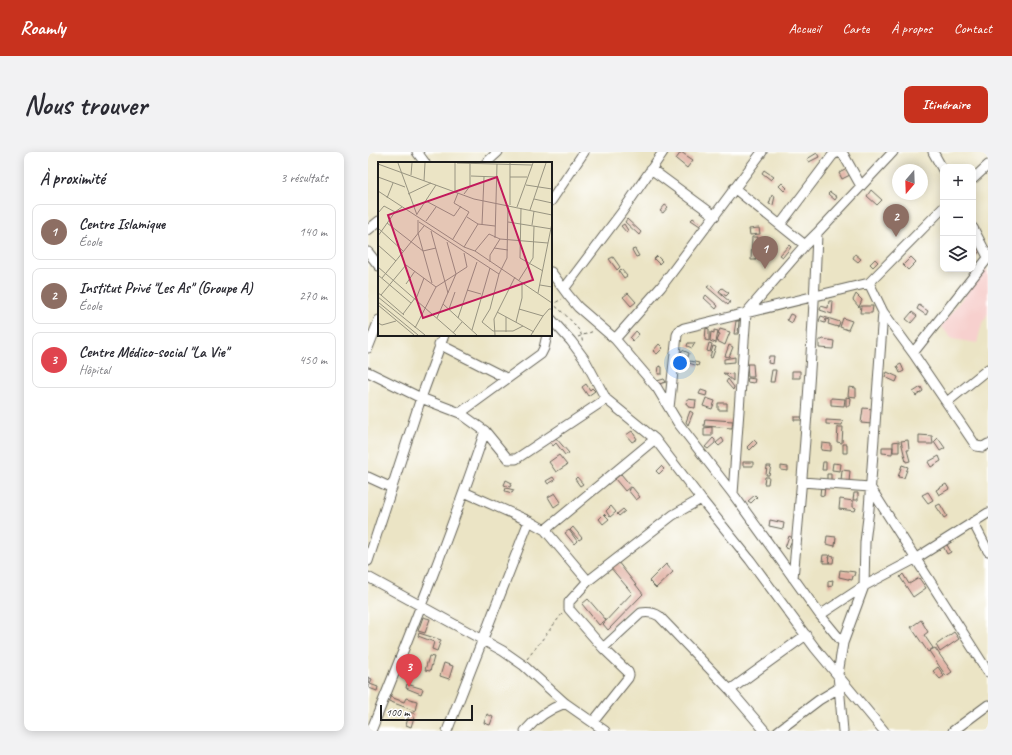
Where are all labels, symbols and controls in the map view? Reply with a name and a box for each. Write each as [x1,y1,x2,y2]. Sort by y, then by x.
text: Roamly [20,16,66,40]
text: Accueil [789,20,820,37]
text: Carte [842,20,869,37]
text: À propos [891,20,932,37]
text: Contact [954,20,992,37]
button: Itinéraire [904,86,988,123]
text: Nous trouver [24,87,147,122]
inset map [378,162,552,336]
north arrow [892,164,928,200]
map controls [940,164,976,272]
button: + [940,164,976,200]
text: À proximité [40,168,105,189]
text: 3 résultats [280,170,328,186]
button: − [940,200,976,236]
pin: 2 [883,204,909,237]
text: Centre Islamique [79,215,165,234]
text: 1 [51,224,57,240]
text: 140 m [299,224,327,240]
text: École [79,234,102,250]
pin: 1 [752,236,778,269]
button: layers [940,236,976,272]
text: Institut Privé "Les As" (Groupe A) [79,279,253,298]
text: 2 [51,288,57,304]
text: 270 m [299,288,327,304]
text: École [79,298,102,314]
text: Centre Médico-social "La Vie" [79,343,228,362]
text: 3 [51,352,57,368]
text: 450 m [299,352,327,368]
your location [670,353,690,373]
text: Hôpital [79,362,110,378]
pin: 3 [396,654,422,687]
scale bar [380,703,473,722]
text: 100 m [386,705,410,719]

